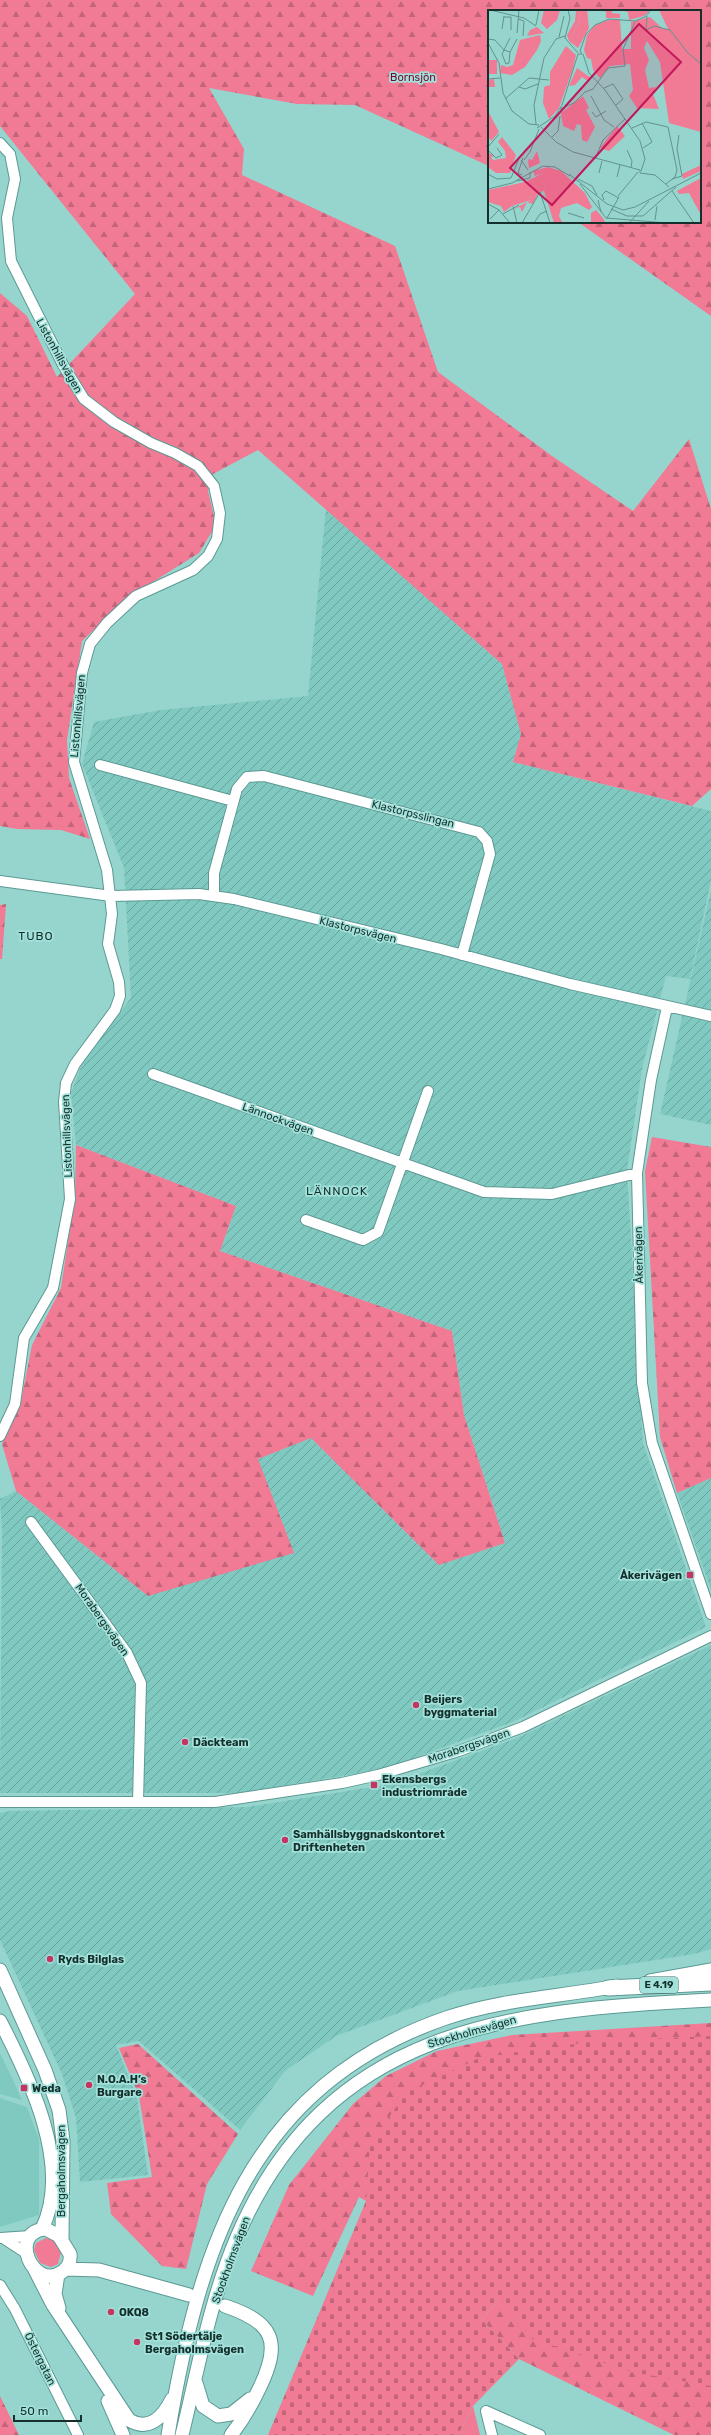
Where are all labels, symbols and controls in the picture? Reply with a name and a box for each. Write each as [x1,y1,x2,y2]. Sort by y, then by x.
inset map [488,10,701,223]
park label: Bornsjön [390,71,436,84]
street label: Listonhillsvägen [33,316,85,396]
street label: Listonhillsvägen [68,674,88,758]
street label: Klastorpsslingan [370,797,456,831]
street label: Klastorpsvägen [318,914,398,946]
district label: TUBO [18,929,54,943]
street label: Listonhillsvägen [59,1094,75,1178]
street label: Lännockvägen [241,1100,315,1138]
district label: LÄNNOCK [306,1184,368,1198]
street label: Åkerivägen [632,1226,646,1284]
place label: Åkerivägen [620,1569,682,1582]
marker: Åkerivägen [685,1570,695,1580]
street label: Morabergsvägen [72,1581,132,1659]
place label: Beijers byggmaterial [424,1693,497,1719]
marker: Beijers byggmaterial [411,1700,421,1710]
street label: Morabergsvägen [427,1726,511,1766]
place label: Däckteam [193,1736,249,1749]
marker: Däckteam [180,1737,190,1747]
place label: Ekensbergs industriområde [382,1773,468,1799]
marker: Ekensbergs industriområde [369,1780,379,1790]
place label: Samhällsbyggnadskontoret Driftenheten [293,1828,445,1854]
marker: Samhällsbyggnadskontoret Driftenheten [280,1835,290,1845]
place label: Ryds Bilglas [58,1953,124,1966]
marker: Ryds Bilglas [45,1954,55,1964]
road number: E 4.19 [640,1977,678,1993]
street label: Stockholmsvägen [426,2013,518,2051]
place label: N.O.A.H’s Burgare [97,2073,147,2099]
marker: N.O.A.H’s Burgare [84,2080,94,2090]
place label: Weda [32,2082,61,2095]
marker: Weda [19,2083,29,2093]
street label: Bergaholmsvägen [55,2125,68,2217]
street label: Stockholmsvägen [209,2215,253,2305]
place label: OKQ8 [119,2306,149,2319]
marker: OKQ8 [106,2307,116,2317]
street label: Östergatan [22,2330,58,2388]
place label: St1 Södertälje Bergaholmsvägen [145,2330,244,2356]
marker: St1 Södertälje Bergaholmsvägen [132,2337,142,2347]
scale bar [14,2397,81,2423]
text: 50 m [20,2404,48,2418]

